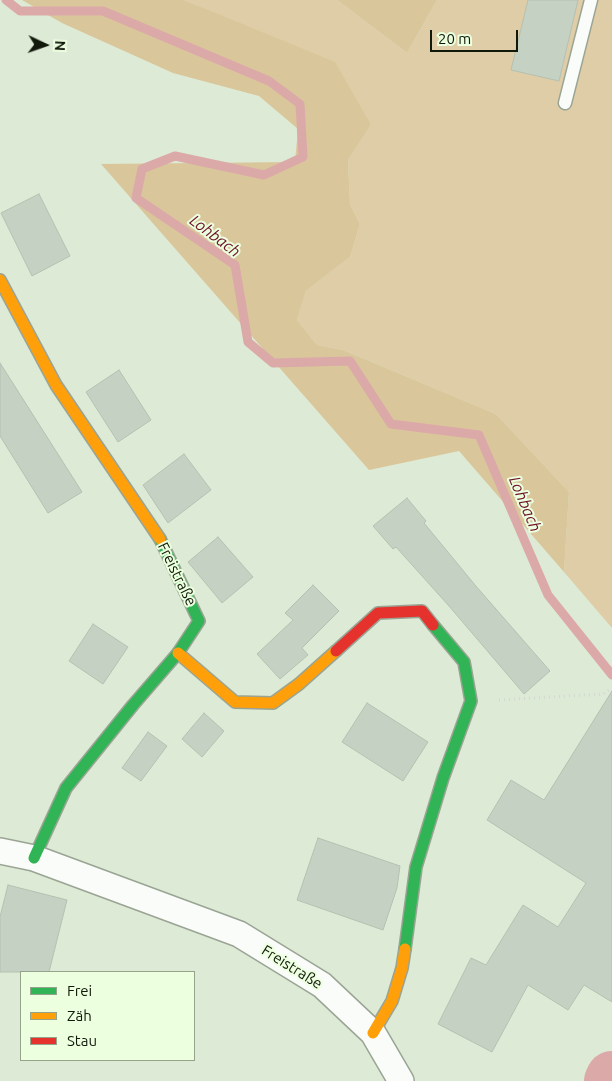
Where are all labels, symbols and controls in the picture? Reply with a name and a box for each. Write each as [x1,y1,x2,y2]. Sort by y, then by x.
north arrow [20,20,70,70]
scale bar [432,20,520,52]
text: 20 m [438,30,471,47]
text: N [52,40,68,51]
water label: Lohbach [186,211,244,261]
water label: Lohbach [505,473,545,535]
street label: Freistraße [154,539,200,609]
street label: Freistraße [258,941,326,993]
legend [20,971,195,1061]
text: Frei [67,982,92,999]
text: Zäh [67,1007,92,1024]
text: Stau [67,1032,97,1049]

